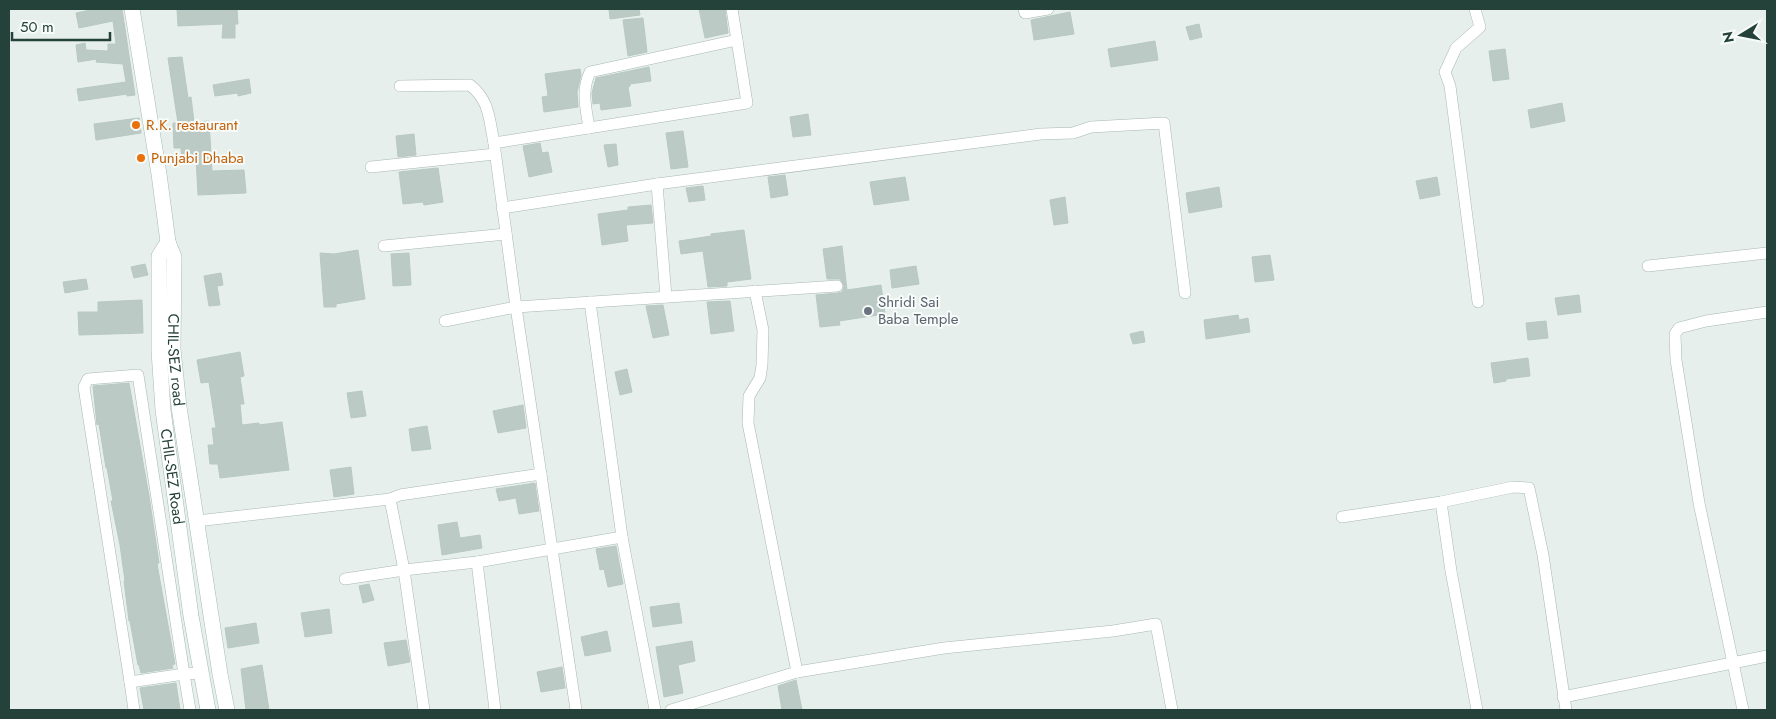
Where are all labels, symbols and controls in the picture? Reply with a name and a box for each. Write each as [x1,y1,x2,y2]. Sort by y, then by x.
scale bar [12,10,110,42]
north arrow [1716,10,1766,60]
text: 50 m [20,16,54,38]
text: N [1717,30,1739,44]
place label: R.K. restaurant [146,114,238,136]
marker: R.K. restaurant [130,119,142,131]
place label: Punjabi Dhaba [151,147,244,169]
marker: Punjabi Dhaba [135,152,147,164]
place label: Shridi Sai Baba Temple [878,291,959,330]
marker: Shridi Sai Baba Temple [862,305,874,317]
street label: CHIL-SEZ road [162,314,190,407]
street label: CHIL-SEZ Road [155,427,189,526]

